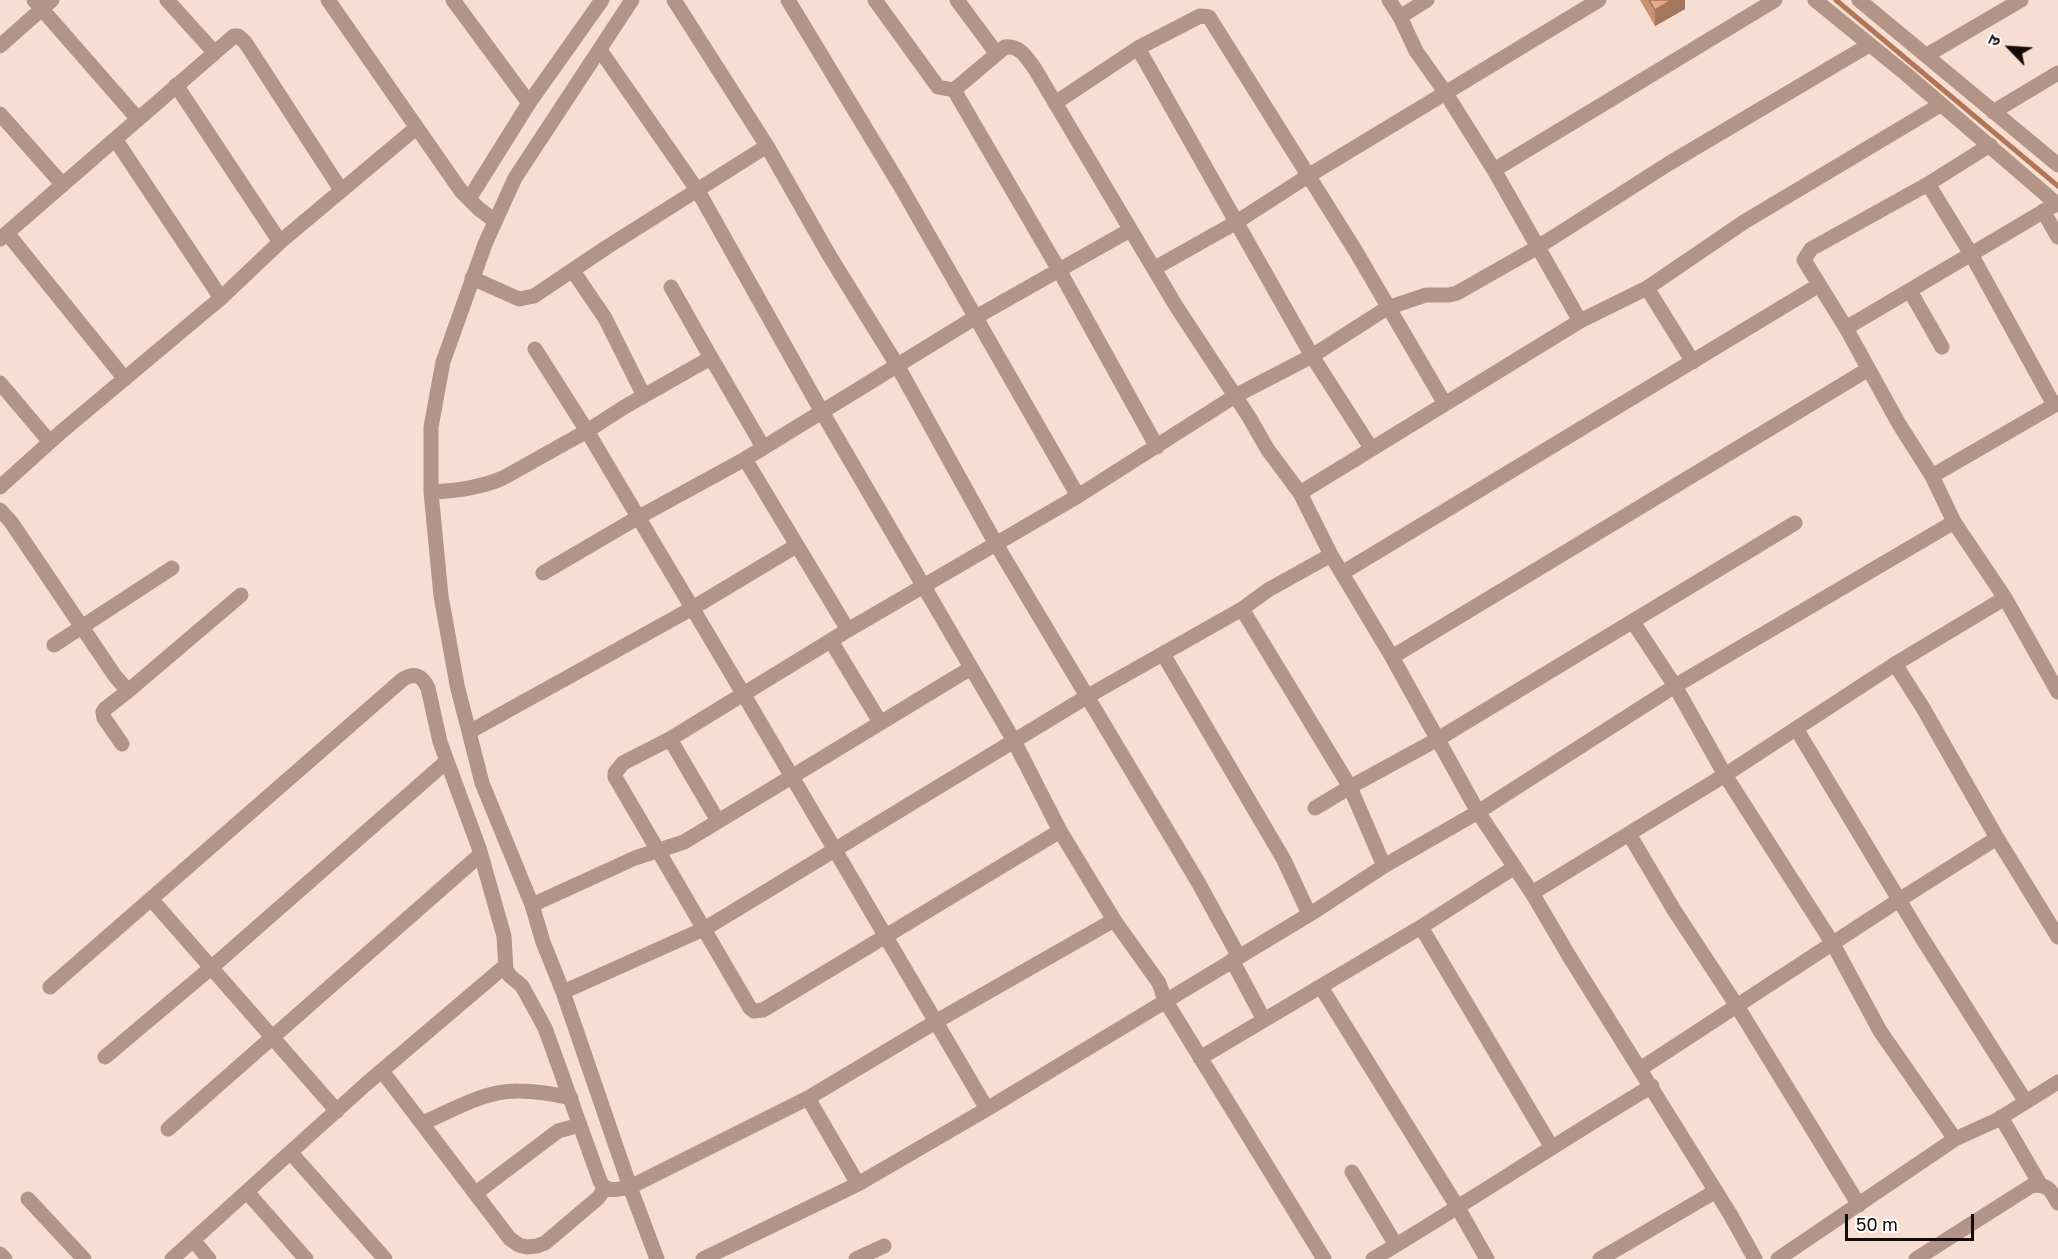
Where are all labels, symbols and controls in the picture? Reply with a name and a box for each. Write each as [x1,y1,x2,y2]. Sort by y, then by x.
north arrow [1980,18,2040,78]
text: उ [1983,32,2005,49]
scale bar [1848,1202,1977,1240]
text: 50 m [1856,1213,1898,1235]

